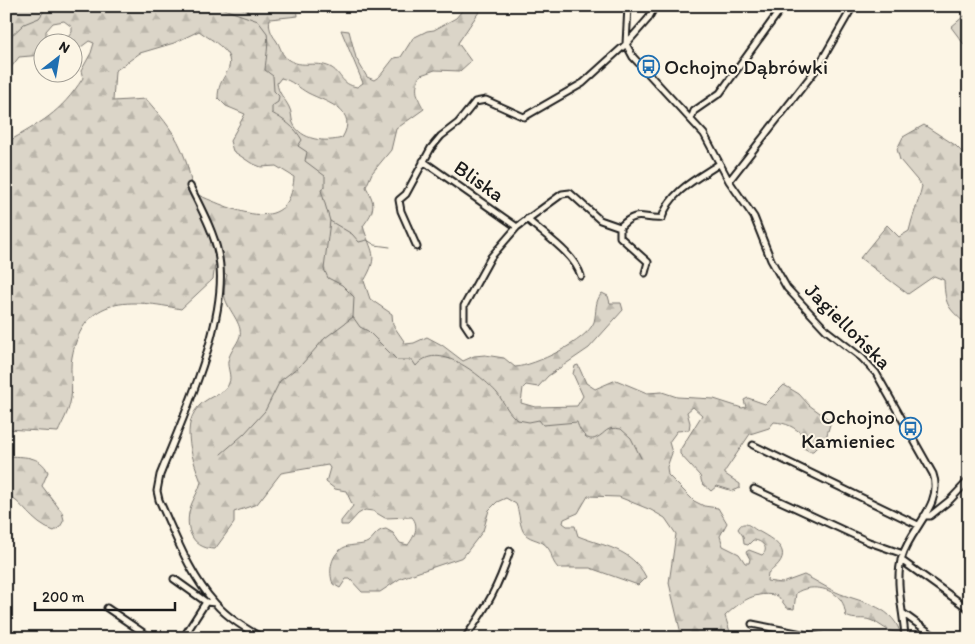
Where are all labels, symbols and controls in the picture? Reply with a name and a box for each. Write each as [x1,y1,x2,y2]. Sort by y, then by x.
north arrow [32,32,82,82]
text: N [56,38,73,57]
place label: Ochojno Dąbrówki [664,54,828,79]
bus stop icon: Ochojno Dąbrówki [636,55,660,79]
street label: Bliska [449,154,509,207]
street label: Jagiellońska [800,277,897,374]
place label: Ochojno Kamieniec [801,404,895,453]
bus stop icon: Ochojno Kamieniec [899,417,923,441]
scale bar [35,579,175,611]
text: 200 m [42,588,85,606]

